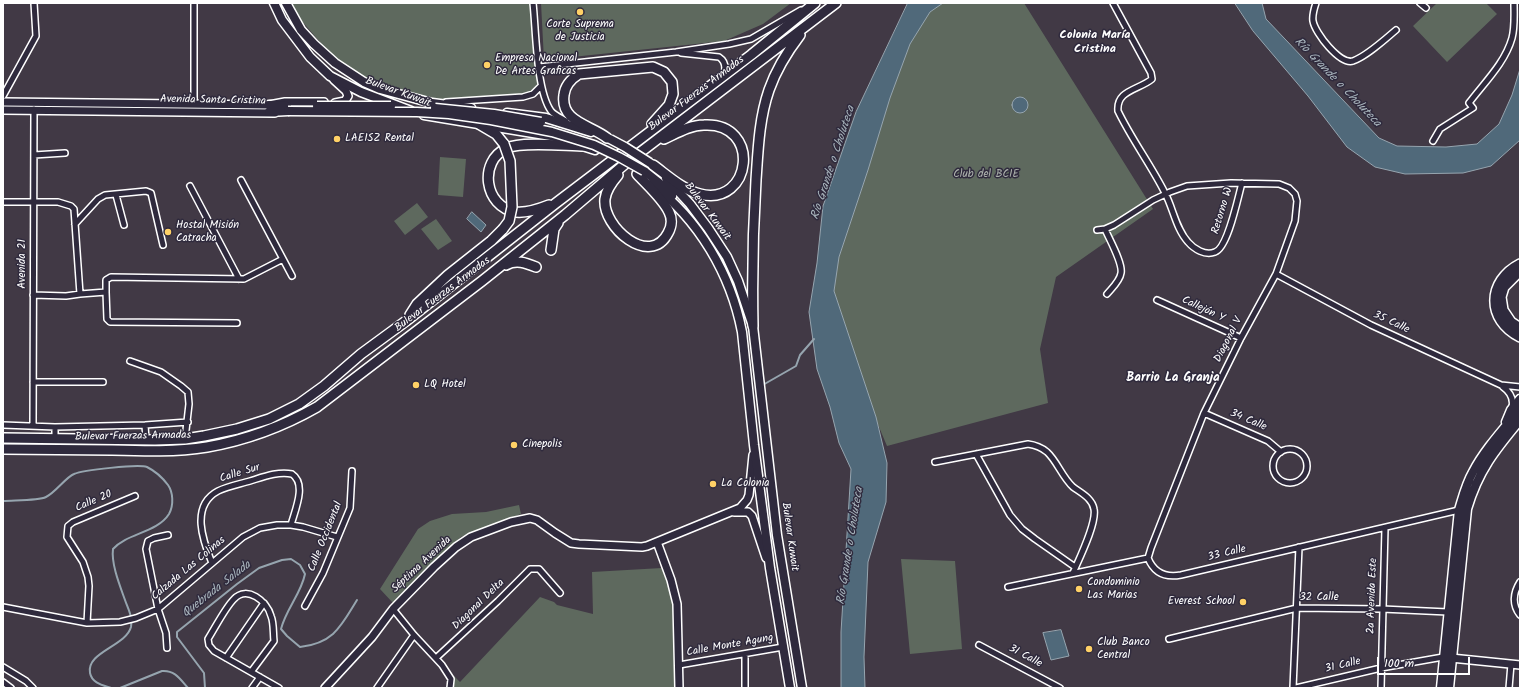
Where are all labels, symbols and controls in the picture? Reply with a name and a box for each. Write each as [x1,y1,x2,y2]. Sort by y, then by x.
marker: Corte Suprema de Justicia [575,7,585,17]
place label: Corte Suprema de Justicia [546,18,614,44]
district label: Colonia María Cristina [1060,29,1130,57]
water label: Río Grande o Choluteca [1291,35,1383,131]
place label: Empresa Nacional De Artes Graficas [495,52,577,78]
street label: Bulevar Fuerzas Armadas [647,54,747,134]
marker: Empresa Nacional De Artes Graficas [482,60,492,70]
street label: Bulevar Kuwait [363,75,433,111]
street label: Avenida Santa Cristina [160,93,266,109]
water label: Río Grande o Choluteca [809,104,859,222]
place label: LAEISZ Rental [345,132,414,146]
marker: LAEISZ Rental [332,134,342,144]
park label: Club del BCIE [953,168,1019,182]
street label: Bulevar Kuwait [681,180,733,244]
street label: Retorno W [1210,186,1236,236]
place label: Hostal Misión Catracha [176,219,239,245]
marker: Hostal Misión Catracha [163,227,173,237]
street label: Avenida 21 [16,239,30,289]
street label: Bulevar Fuerzas Armadas [393,255,493,335]
street label: Callejón Y [1179,294,1227,326]
street label: 35 Calle [1371,309,1411,337]
street label: Diagonal V [1212,315,1246,365]
district label: Barrio La Granja [1126,371,1220,387]
place label: LQ Hotel [424,378,466,392]
marker: LQ Hotel [411,380,421,390]
street label: 34 Calle [1228,407,1268,435]
street label: Bulevar Fuerzas Armadas [75,429,191,445]
place label: Cinepolis [522,438,562,452]
marker: Cinepolis [509,440,519,450]
street label: Calle Sur [218,462,262,486]
place label: La Colonia [721,477,769,491]
marker: La Colonia [708,479,718,489]
water label: Río Grande o Choluteca [835,486,867,606]
street label: Calle 20 [74,488,114,516]
street label: Calle Occidental [306,500,346,574]
street label: Bulevar Kuwait [778,502,800,572]
street label: Calzada Las Colinas [149,534,229,604]
street label: Séptima Avenida [390,534,454,596]
street label: 33 Calle [1206,543,1248,565]
street label: 2a Avenida Este [1365,558,1381,634]
water label: Quebrada Salada [180,559,254,621]
place label: Condominio Las Marias [1087,576,1140,602]
street label: Diagonal Delta [450,577,508,633]
marker: Condominio Las Marias [1074,584,1084,594]
street label: 32 Calle [1299,591,1339,605]
place label: Everest School [1168,595,1235,609]
marker: Everest School [1238,597,1248,607]
street label: Calle Monte Agung [686,632,774,660]
place label: Club Banco Central [1097,636,1150,662]
street label: 31 Calle [1006,643,1044,671]
marker: Club Banco Central [1084,644,1094,654]
scale bar [1379,649,1472,675]
text: 100 m [1384,654,1414,673]
street label: 31 Calle [1324,655,1362,677]

